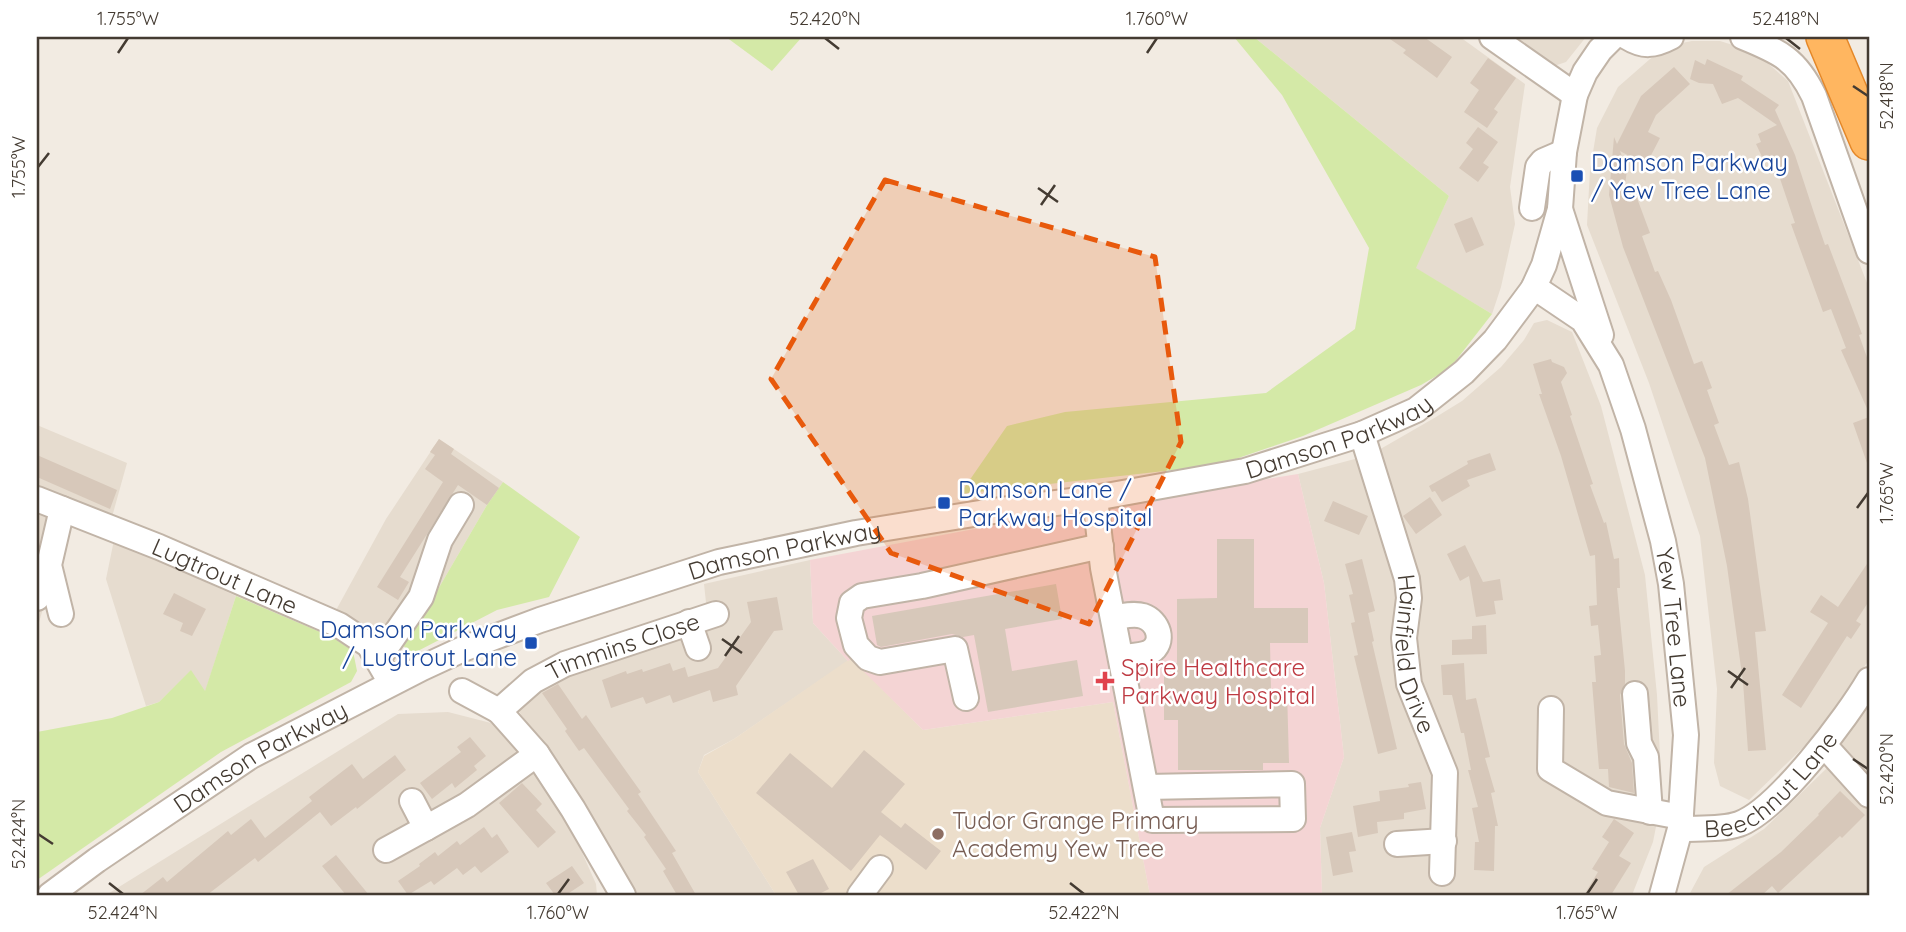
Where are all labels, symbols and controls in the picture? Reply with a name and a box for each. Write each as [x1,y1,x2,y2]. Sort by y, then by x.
text: 1.755°W [97,7,159,30]
text: 52.420°N [789,7,861,30]
text: 1.760°W [1126,7,1188,30]
text: 52.418°N [1752,7,1820,30]
text: 52.418°N [1875,62,1898,130]
text: 1.755°W [7,136,30,198]
place label: Damson Parkway / Yew Tree Lane [1591,147,1788,205]
marker: Damson Parkway / Yew Tree Lane [1569,168,1585,184]
street label: Damson Parkway [1241,388,1438,485]
text: 1.765°W [1875,462,1898,524]
place label: Damson Lane / Parkway Hospital [958,474,1153,532]
marker: Damson Lane / Parkway Hospital [936,495,952,511]
street label: Damson Parkway [684,514,883,586]
street label: Lugtrout Lane [148,531,302,620]
street label: Yew Tree Lane [1650,545,1698,709]
street label: Hainfield Drive [1389,572,1442,738]
street label: Timmins Close [540,606,703,687]
place label: Damson Parkway / Lugtrout Lane [320,614,517,672]
marker: Damson Parkway / Lugtrout Lane [523,635,539,651]
place label: Spire Healthcare Parkway Hospital [1121,652,1316,710]
marker: Spire Healthcare Parkway Hospital [1095,671,1115,691]
street label: Damson Parkway [167,694,352,819]
street label: Beechnut Lane [1703,725,1844,844]
text: 52.420°N [1875,733,1898,805]
text: 52.424°N [7,799,30,869]
place label: Tudor Grange Primary Academy Yew Tree [952,805,1199,863]
marker: Tudor Grange Primary Academy Yew Tree [930,826,946,842]
text: 52.424°N [88,901,158,924]
text: 1.760°W [527,901,589,924]
text: 52.422°N [1048,901,1120,924]
text: 1.765°W [1556,901,1618,924]

